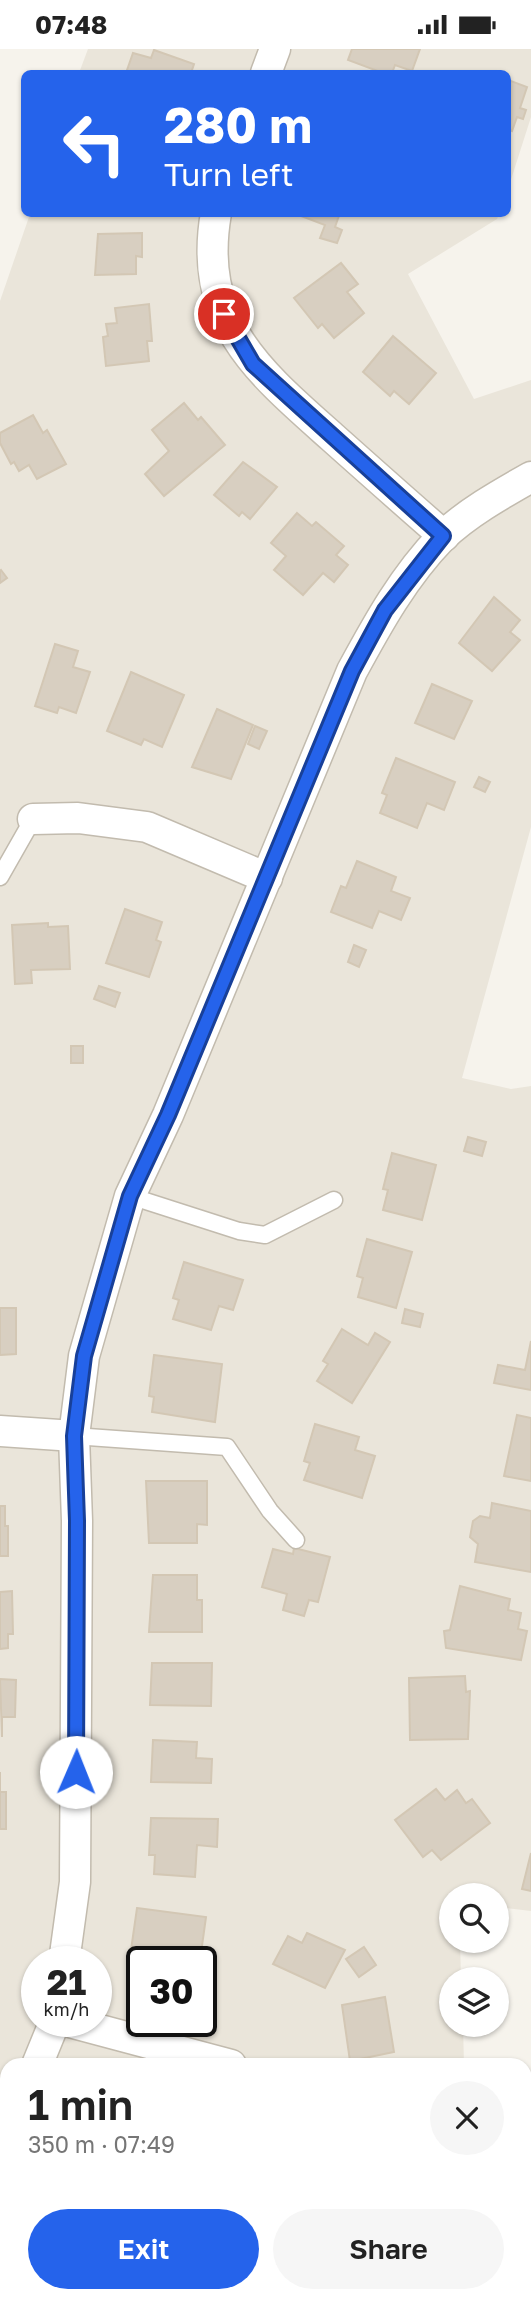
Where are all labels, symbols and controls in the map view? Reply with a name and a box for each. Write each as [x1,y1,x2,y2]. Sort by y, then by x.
text: 07:48 [35,9,107,40]
text: 280 m [164,95,312,154]
icon: left [49,98,140,189]
text: Turn left [164,155,293,193]
pin [194,284,254,344]
icon: arrive [205,295,243,333]
position arrow [39,1735,113,1809]
map controls [439,1883,509,2037]
button: search [439,1883,509,1953]
speed limit sign: 30 [126,1946,217,2037]
text: 21 [47,1961,86,2003]
button: layers [439,1967,509,2037]
text: km/h [44,1998,89,2020]
text: 1 min [28,2079,133,2129]
button: close [430,2081,504,2155]
text: 350 m · 07:49 [28,2130,175,2158]
button: Exit [28,2209,259,2289]
button: Share [273,2209,504,2289]

